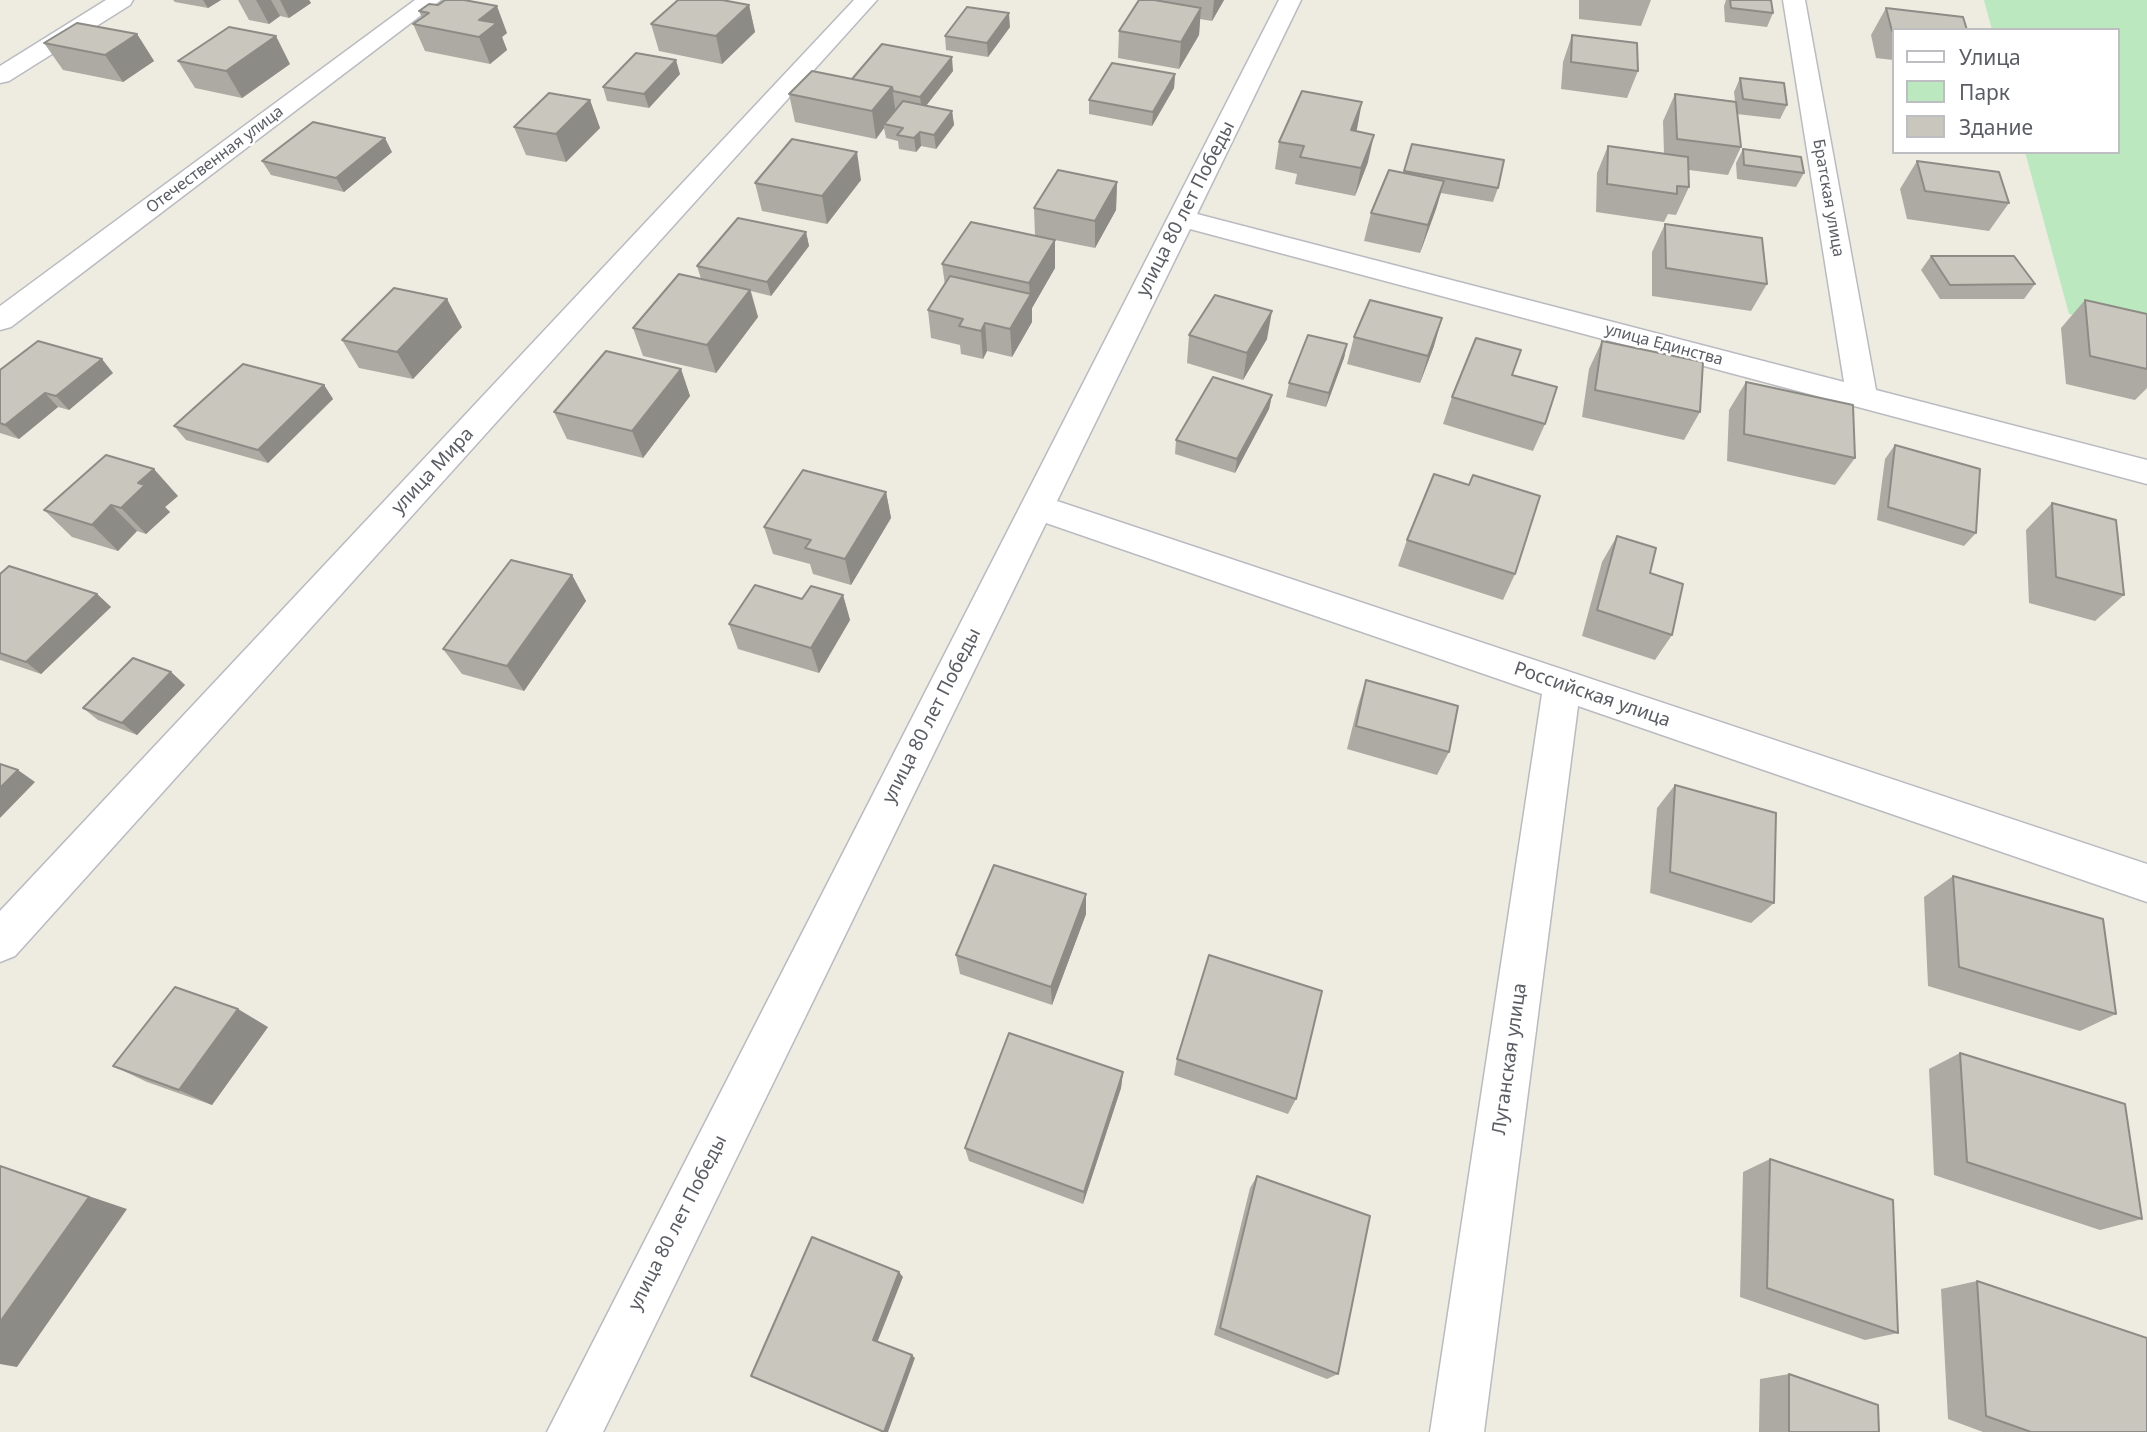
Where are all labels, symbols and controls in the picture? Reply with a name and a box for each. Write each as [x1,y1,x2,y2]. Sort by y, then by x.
legend [1892,28,2119,154]
text: Улица [1959,43,2021,71]
text: Парк [1959,78,2010,106]
street label: Отечественная улица [143,102,287,218]
text: Здание [1959,113,2033,141]
street label: улица 80 лет Победы [1132,118,1240,300]
street label: Братская улица [1808,138,1848,258]
street label: улица Единства [1603,320,1725,370]
street label: улица Мира [387,423,479,519]
street label: улица 80 лет Победы [878,625,986,807]
street label: Российская улица [1511,658,1673,732]
street label: Луганская улица [1488,982,1532,1136]
street label: улица 80 лет Победы [624,1132,732,1314]

